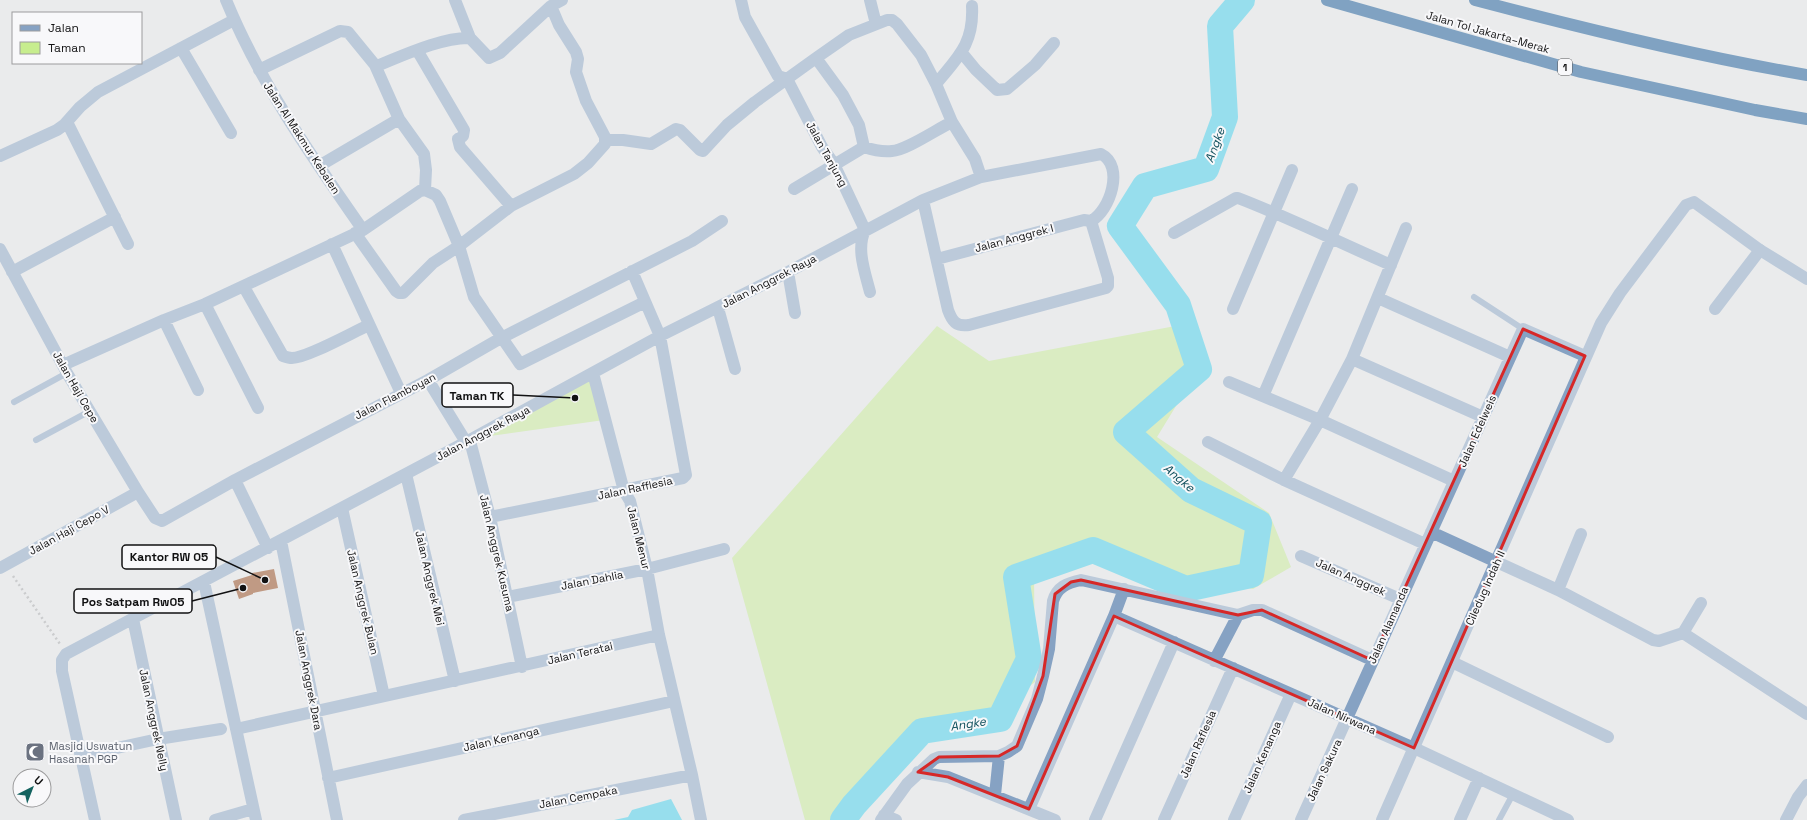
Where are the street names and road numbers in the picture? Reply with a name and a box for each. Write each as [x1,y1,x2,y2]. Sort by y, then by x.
street label: Jalan Tol Jakarta–Merak [1425,8,1551,56]
road number: 1 [1558,59,1572,75]
street label: Jalan Al Makmur Kebalen [261,79,343,197]
street label: Jalan Tanjung [803,119,851,189]
street label: Jalan Anggrek I [973,221,1055,255]
street label: Jalan Anggrek Raya [719,251,819,311]
street label: Jalan Haji Cepe [50,349,102,425]
street label: Jalan Flamboyan [352,369,438,423]
street label: Jalan Edelweis [1455,393,1499,469]
street label: Jalan Anggrek Raya [434,402,533,464]
street label: Jalan Rafflesia [596,473,674,503]
street label: Jalan Anggrek Kusuma [477,493,517,614]
street label: Jalan Haji Cepo V [26,502,112,558]
street label: Jalan Menur [624,505,654,571]
street label: Jalan Anggrek Mei [412,529,448,627]
street label: Jalan Anggrek Bulan [344,548,382,656]
street label: Ciledug Indah II [1462,548,1508,628]
street label: Jalan Anggrek [1314,555,1388,599]
street label: Jalan Dahlia [560,567,625,593]
street label: Jalan Alamanda [1365,584,1412,666]
street label: Jalan Anggrek Dara [292,629,326,732]
street label: Jalan Teratai [546,639,614,667]
street label: Jalan Anggrek Nelly [136,668,172,772]
street label: Jalan Nirwana [1306,695,1379,738]
street label: Jalan Raflesia [1177,707,1219,780]
street label: Jalan Kenanga [1240,718,1284,795]
street label: Jalan Kenanga [462,723,541,755]
street label: Jalan Sakura [1303,736,1345,803]
street label: Jalan Cempaka [538,782,619,811]

